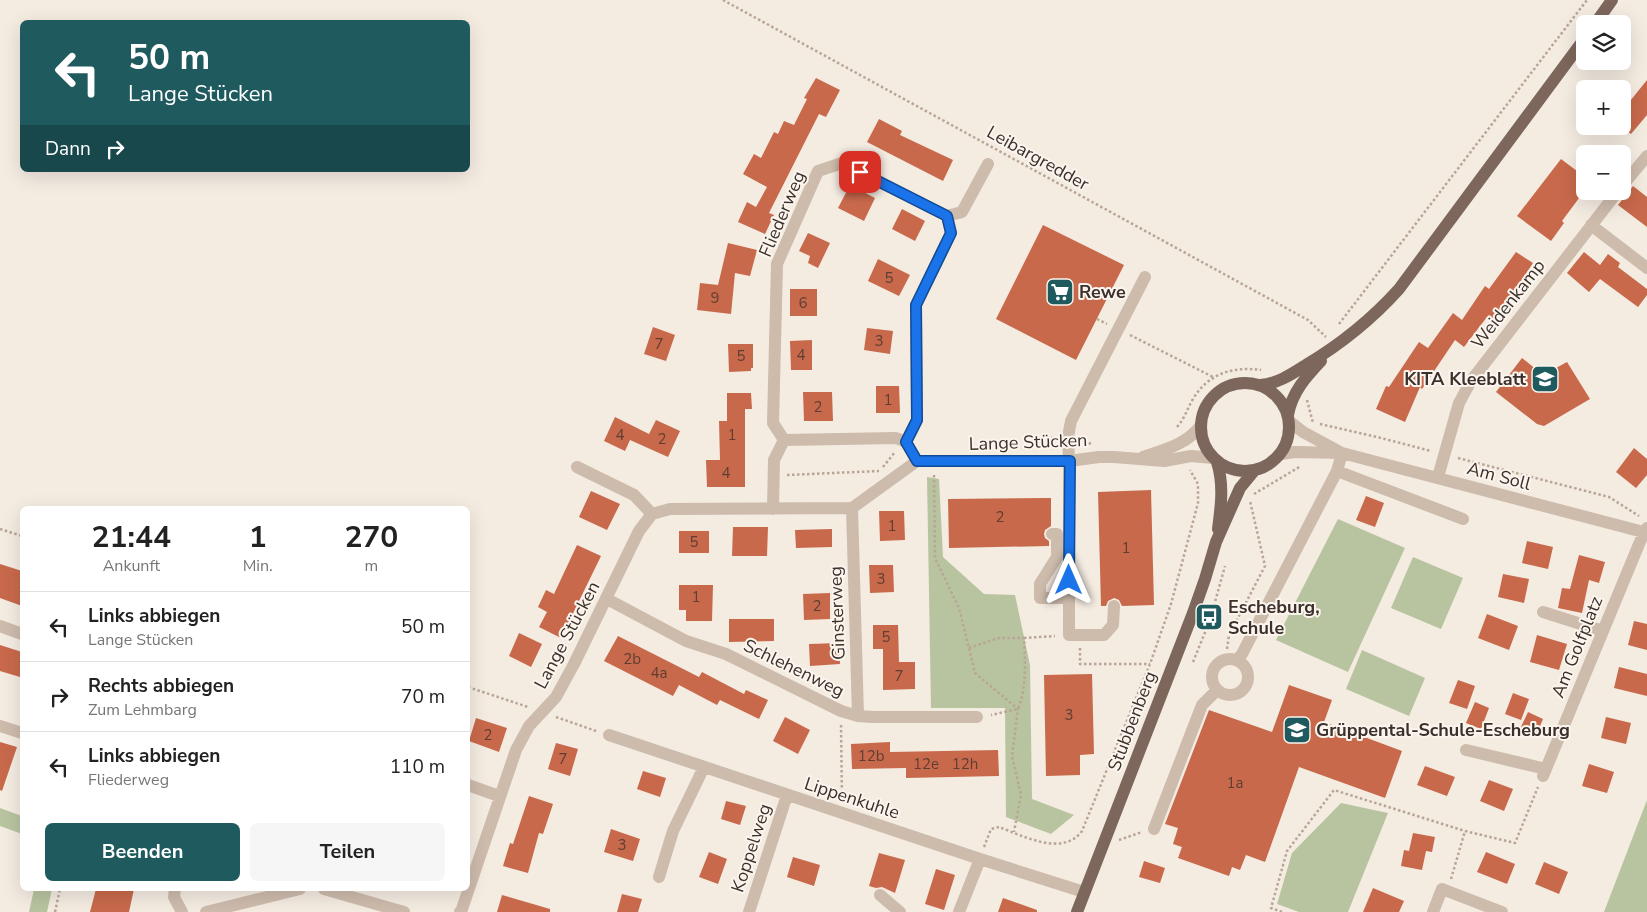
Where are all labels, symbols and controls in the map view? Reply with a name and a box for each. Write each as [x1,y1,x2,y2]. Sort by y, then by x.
map controls [1576,15,1631,200]
button: layers [1576,15,1631,70]
text: 50 m [128,34,210,81]
icon: left [45,40,110,105]
text: Lange Stücken [128,79,273,109]
button: + [1576,80,1631,135]
street label: Leibargredder [983,120,1094,196]
icon: right [101,135,129,163]
text: Dann [45,136,91,162]
button: − [1576,145,1631,200]
pin [839,151,881,193]
icon: arrive [846,158,874,186]
street label: Fliederweg [753,167,811,261]
street label: Weidenkamp [1466,254,1550,354]
house number: 5 [884,268,894,288]
supermarket icon: Rewe [1045,277,1075,307]
place label: Rewe [1079,280,1126,304]
house number: 9 [710,288,720,308]
house number: 6 [798,293,808,313]
house number: 3 [874,331,884,351]
house number: 7 [654,334,664,354]
house number: 4 [796,345,806,365]
house number: 5 [736,346,746,366]
school or university icon: KITA Kleeblatt [1530,364,1560,394]
place label: KITA Kleeblatt [1404,367,1526,391]
house number: 1 [883,390,893,410]
house number: 2 [813,397,823,417]
house number: 4 [615,425,625,445]
house number: 1 [727,425,737,445]
street label: Lange Stücken [968,428,1088,456]
house number: 2 [657,429,667,449]
street label: Am Soll [1465,456,1534,496]
house number: 4 [721,463,731,483]
house number: 2 [995,507,1005,527]
house number: 1 [887,516,897,536]
text: 21:44 [92,517,171,558]
text: 1 [249,517,267,558]
text: 270 [344,517,398,558]
house number: 5 [689,532,699,552]
house number: 1 [1121,538,1131,558]
position arrow [1042,553,1094,605]
text: Ankunft [103,555,160,577]
text: Min. [243,555,273,577]
text: m [365,555,378,577]
street label: Ginsterweg [823,566,851,660]
house number: 3 [876,569,886,589]
street label: Lange Stücken [529,577,605,693]
house number: 1 [691,587,701,607]
street label: Am Golfplatz [1546,593,1608,701]
place label: Escheburg, Schule [1228,595,1320,640]
house number: 2 [812,596,822,616]
bus stop icon: Escheburg, Schule [1194,602,1224,632]
text: Links abbiegen [88,603,220,629]
icon: left [45,613,73,641]
text: 50 m [401,614,445,640]
house number: 5 [881,627,891,647]
text: Lange Stücken [88,629,193,651]
street label: Schlehenweg [740,633,848,703]
house number: 2b [623,649,641,669]
house number: 4a [651,663,667,683]
house number: 7 [894,666,904,686]
street label: Stubbenberg [1102,668,1162,774]
text: Rechts abbiegen [88,673,234,699]
icon: right [45,683,73,711]
text: 70 m [401,684,445,710]
text: Zum Lehmbarg [88,699,197,721]
house number: 3 [1064,705,1074,725]
school or university icon: Grüppental-Schule-Escheburg [1282,715,1312,745]
place label: Grüppental-Schule-Escheburg [1316,718,1570,742]
house number: 2 [483,725,493,745]
text: Links abbiegen [88,743,220,769]
house number: 12b [858,746,885,766]
house number: 7 [558,749,568,769]
icon: left [45,753,73,781]
text: 110 m [390,754,445,780]
house number: 12e [913,754,939,774]
house number: 12h [952,754,978,774]
text: Fliederweg [88,769,169,791]
street label: Lippenkuhle [801,771,903,825]
house number: 1a [1227,773,1243,793]
street label: Koppelweg [725,801,777,895]
button: Beenden [45,823,240,881]
button: Teilen [250,823,445,881]
house number: 3 [617,835,627,855]

